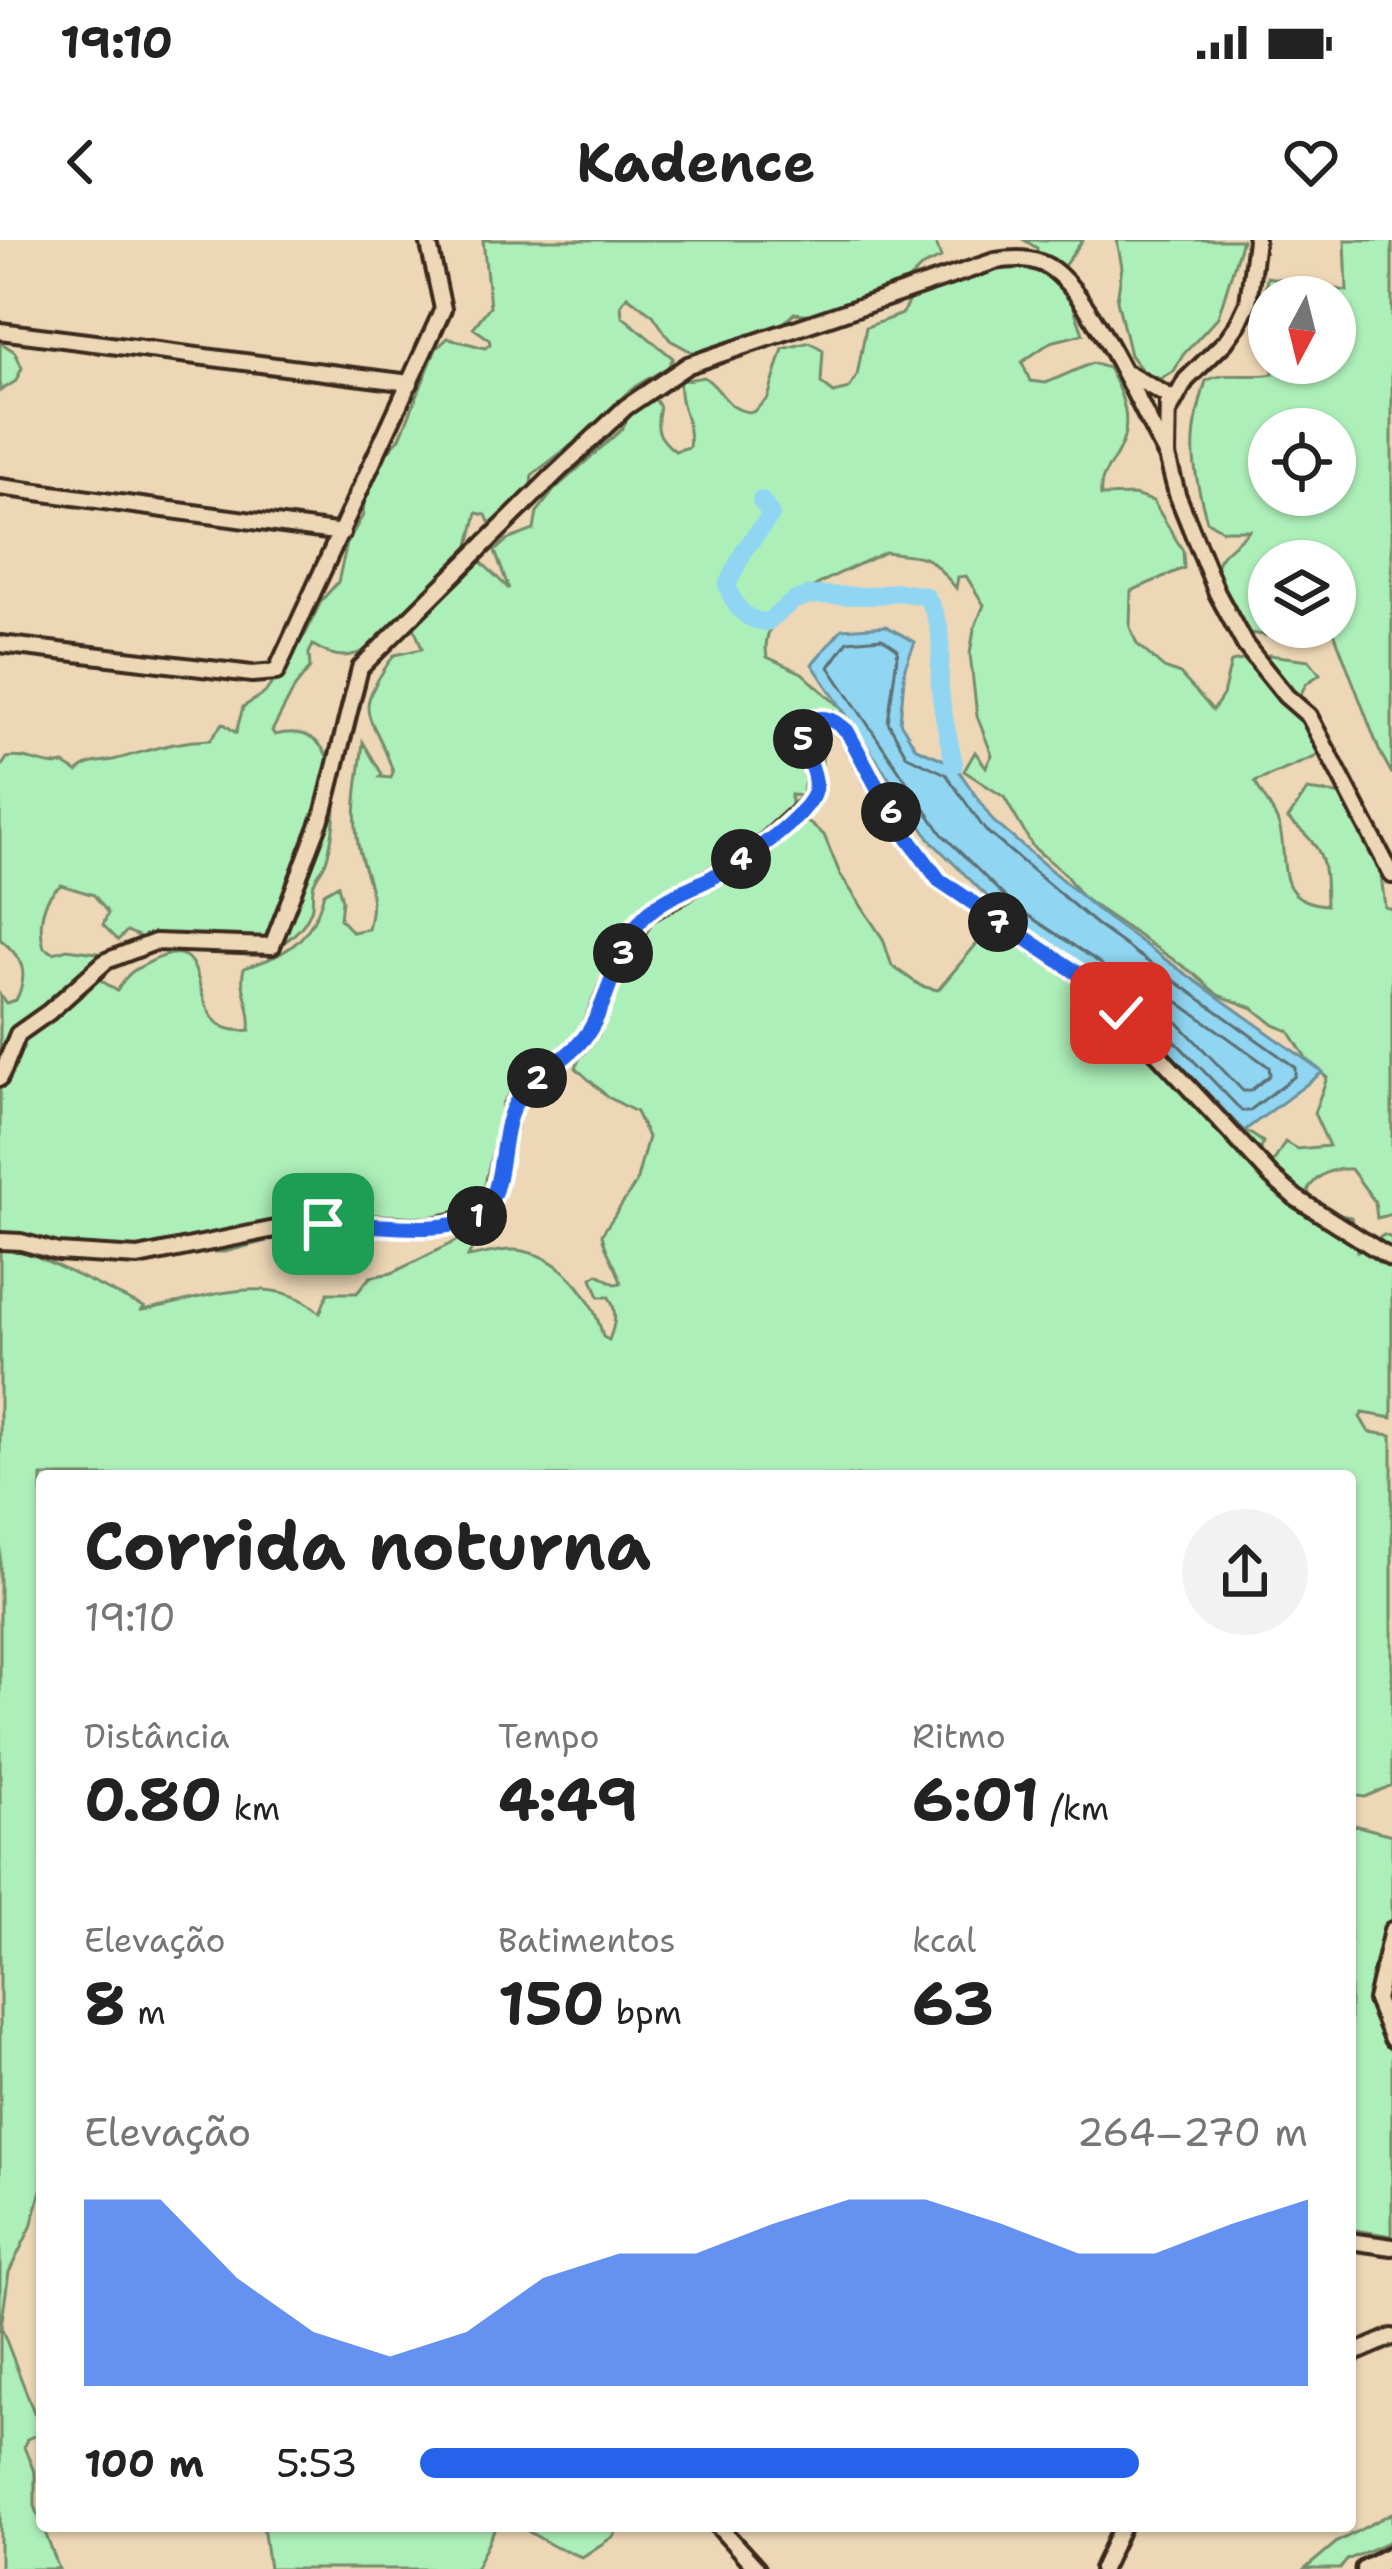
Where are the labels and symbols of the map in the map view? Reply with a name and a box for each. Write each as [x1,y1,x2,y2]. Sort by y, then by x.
north arrow [1248,276,1356,384]
pin: 5 [773,709,833,769]
pin: 6 [861,782,921,842]
pin: 4 [711,829,771,889]
pin: 7 [968,892,1028,952]
pin: 3 [593,923,653,983]
pin [1070,962,1172,1064]
pin: 2 [507,1048,567,1108]
pin [272,1173,374,1275]
pin: 1 [447,1186,507,1246]

